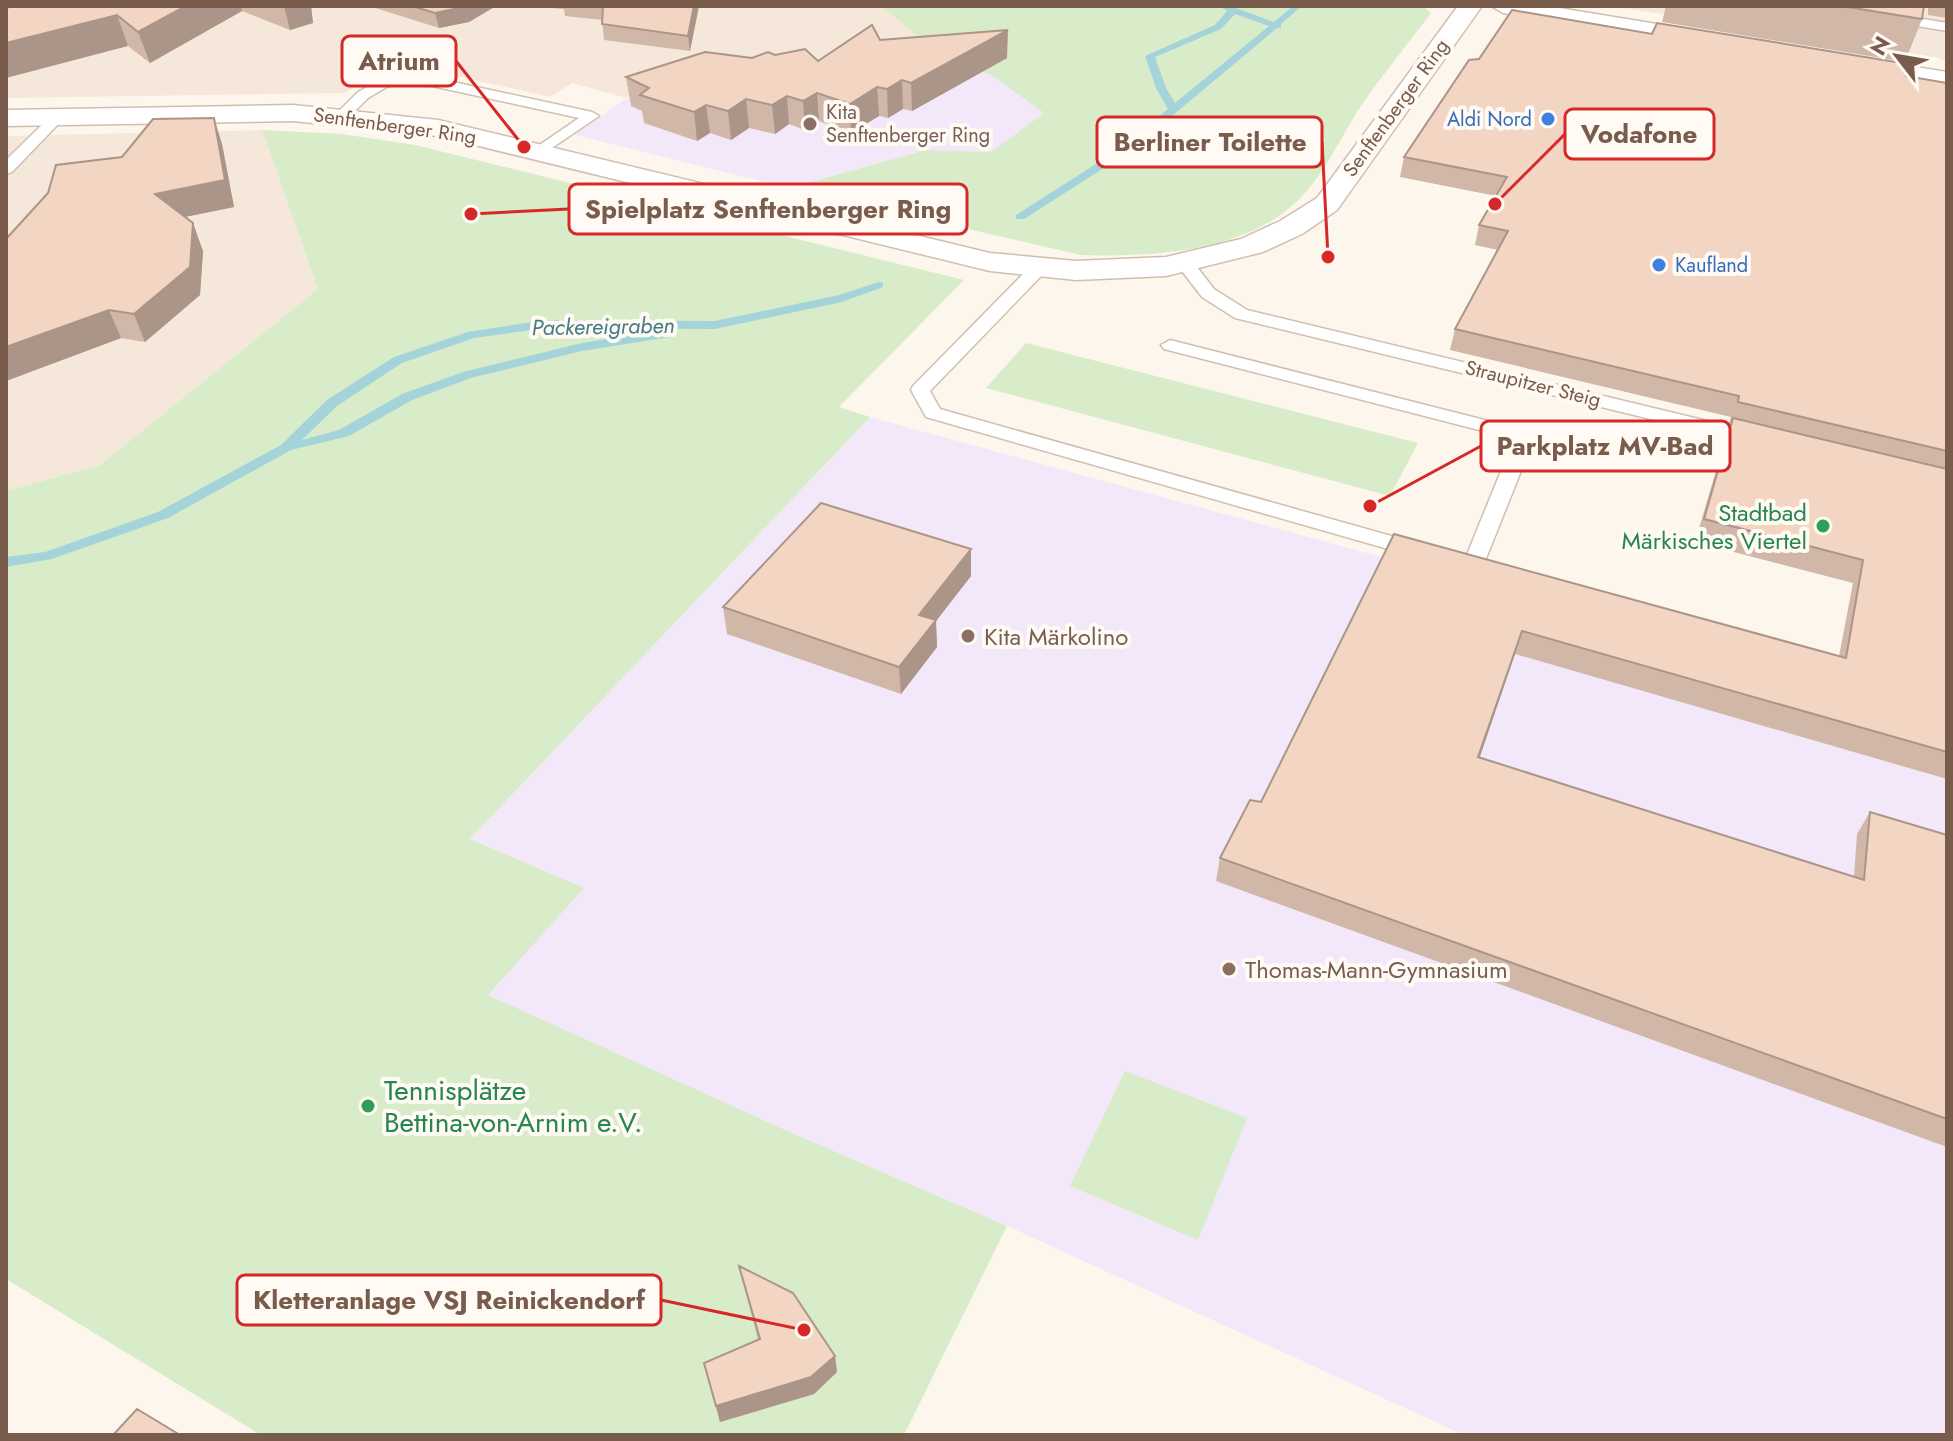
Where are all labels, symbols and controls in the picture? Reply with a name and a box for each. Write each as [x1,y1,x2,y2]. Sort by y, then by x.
north arrow [1857,16,1937,96]
text: N [1862,30,1898,61]
street label: Senftenberger Ring [1336,33,1456,183]
callout: Atrium [342,36,456,86]
text: Atrium [357,42,440,80]
place label: Kita Senftenberger Ring [826,98,990,150]
street label: Senftenberger Ring [312,100,478,152]
place label: Aldi Nord [1447,105,1532,134]
callout: Vodafone [1565,109,1714,159]
marker: Aldi Nord [1539,110,1557,128]
marker: Kita Senftenberger Ring [801,115,819,133]
text: Vodafone [1580,115,1697,153]
callout: Berliner Toilette [1097,117,1322,167]
text: Berliner Toilette [1113,123,1307,161]
callout: Spielplatz Senftenberger Ring [569,184,967,234]
text: Spielplatz Senftenberger Ring [585,190,951,228]
place label: Kaufland [1675,251,1748,280]
marker: Kaufland [1650,256,1668,274]
water label: Packereigraben [531,309,675,343]
street label: Straupitzer Steig [1462,353,1604,415]
callout: Parkplatz MV-Bad [1481,421,1730,471]
text: Parkplatz MV-Bad [1496,427,1714,465]
place label: Stadtbad Märkisches Viertel [1622,495,1807,558]
marker: Stadtbad Märkisches Viertel [1814,517,1832,535]
place label: Kita Märkolino [984,619,1128,654]
marker: Kita Märkolino [959,627,977,645]
place label: Thomas-Mann-Gymnasium [1245,952,1508,987]
marker: Thomas-Mann-Gymnasium [1220,960,1238,978]
place label: Tennisplätze Bettina-von-Arnim e.V. [384,1070,642,1143]
marker: Tennisplätze Bettina-von-Arnim e.V. [359,1097,377,1115]
callout: Kletteranlage VSJ Reinickendorf [237,1275,661,1325]
text: Kletteranlage VSJ Reinickendorf [253,1281,646,1319]

